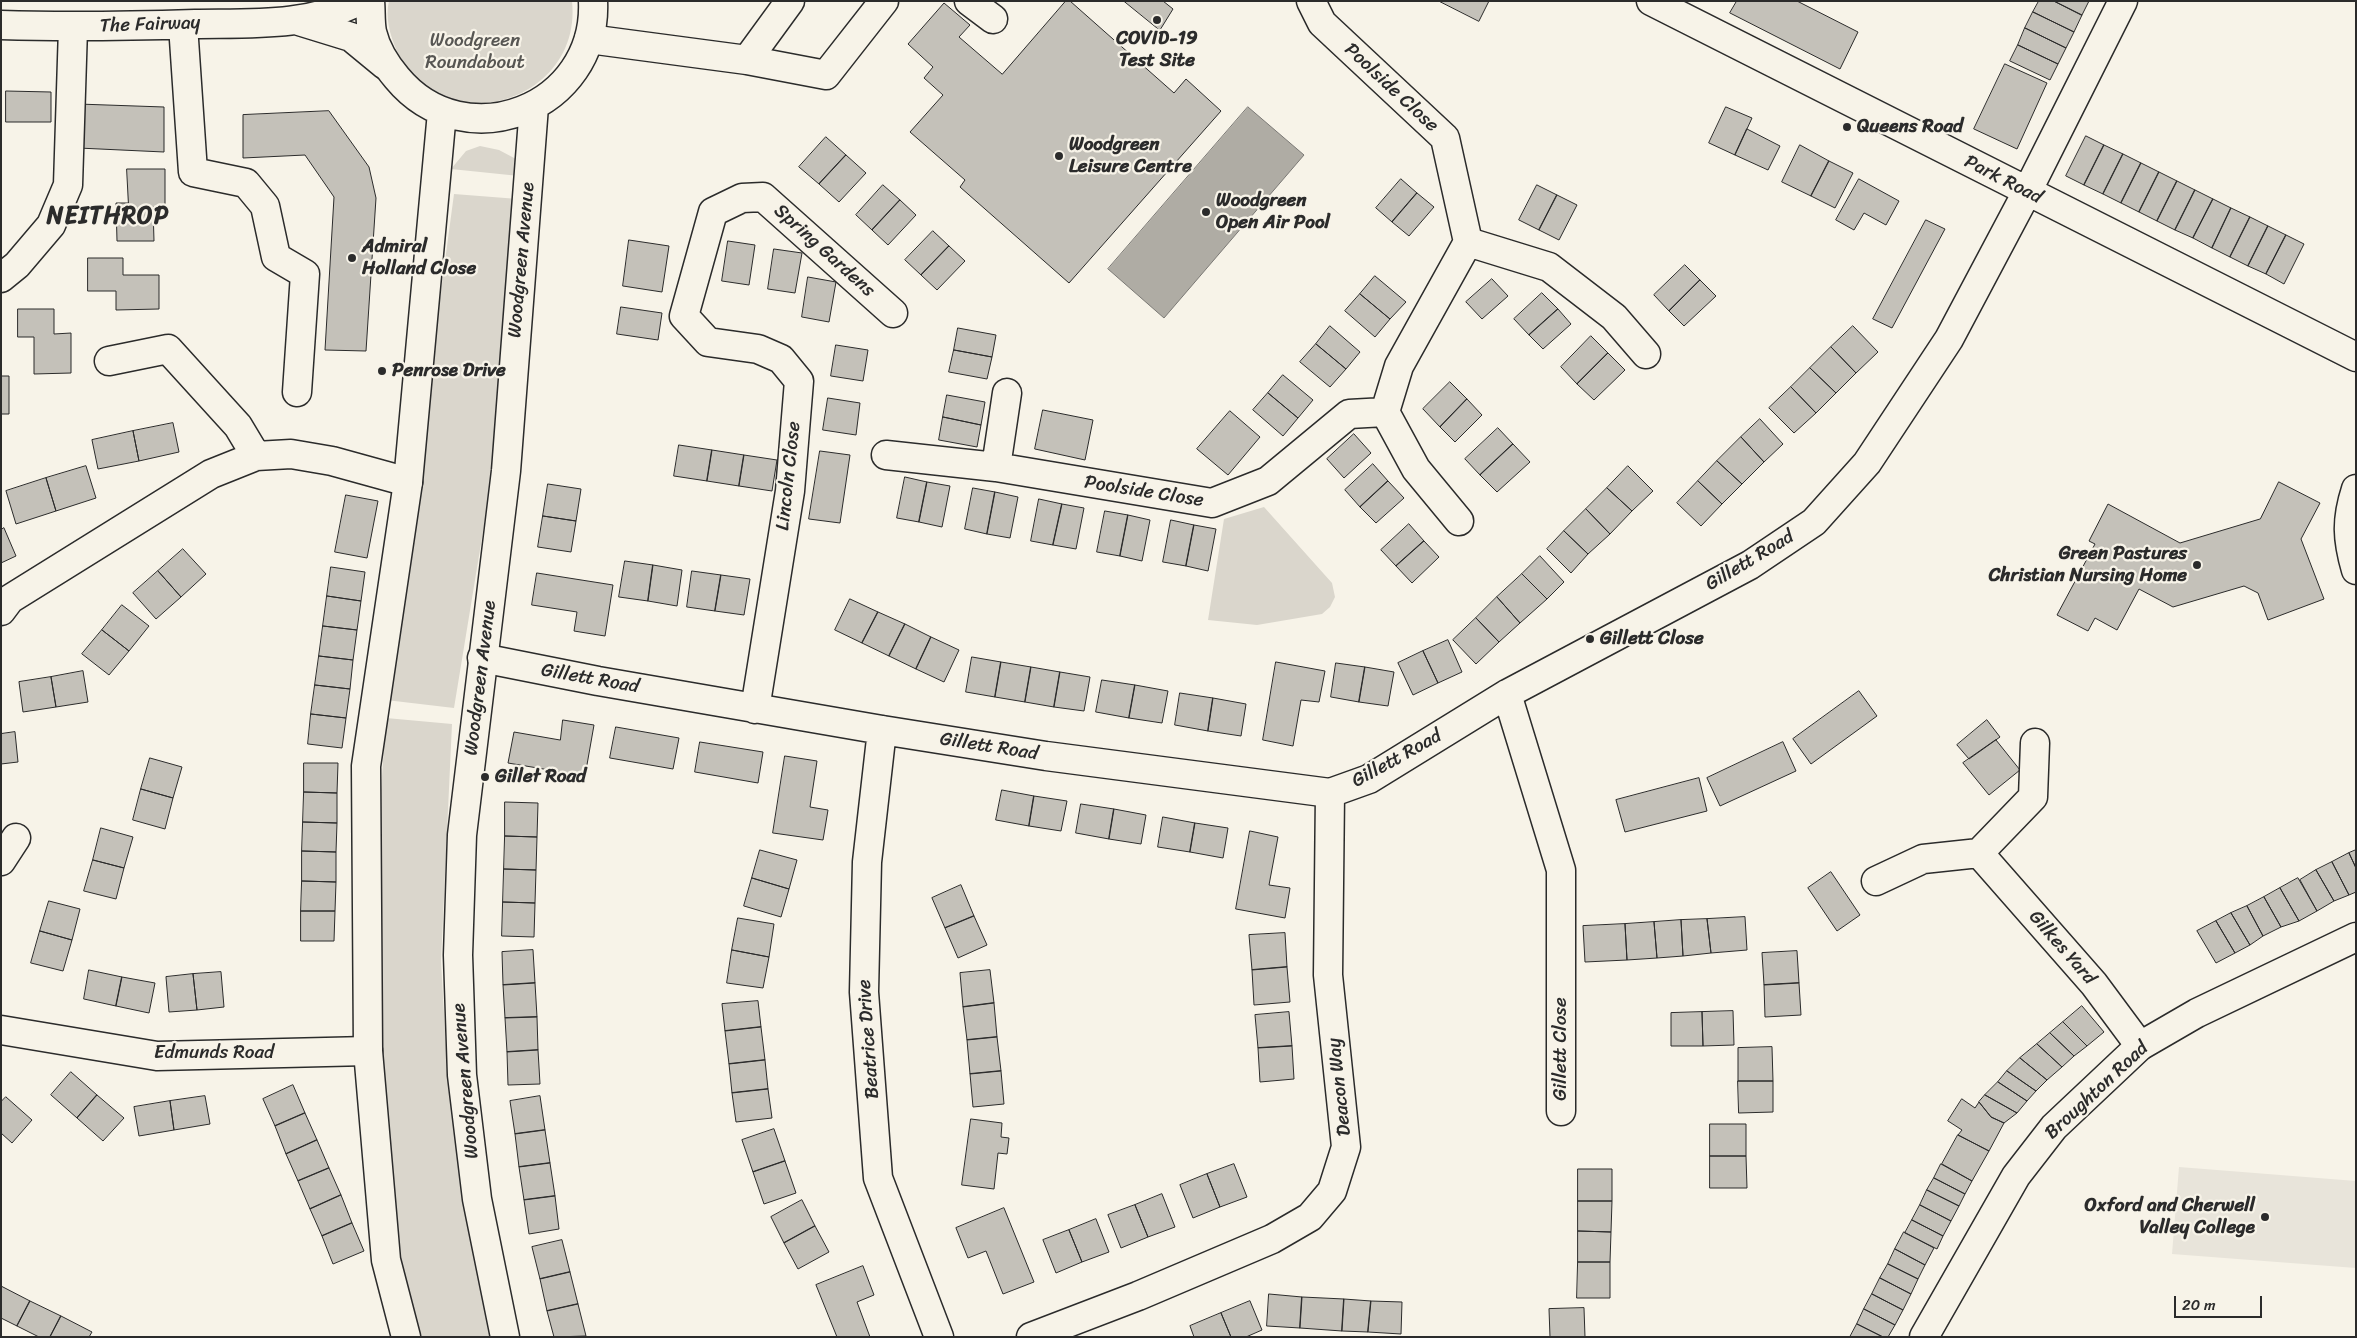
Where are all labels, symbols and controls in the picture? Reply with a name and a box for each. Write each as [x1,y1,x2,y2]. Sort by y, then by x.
street label: The Fairway [99,12,201,38]
marker: COVID-19 Test Site [1151,14,1163,26]
place label: COVID-19 Test Site [1116,28,1198,72]
park label: Woodgreen Roundabout [425,30,525,74]
street label: Poolside Close [1339,39,1443,137]
place label: Queens Road [1857,116,1963,138]
marker: Queens Road [1841,121,1853,133]
place label: Woodgreen Leisure Centre [1069,134,1192,178]
marker: Woodgreen Leisure Centre [1053,150,1065,162]
street label: Park Road [1960,151,2046,209]
street label: Woodgreen Avenue [504,181,540,339]
place label: Woodgreen Open Air Pool [1216,190,1330,234]
street label: Spring Gardens [769,200,879,302]
district label: NEITHROP [47,203,169,231]
marker: Woodgreen Open Air Pool [1200,206,1212,218]
place label: Admiral Holland Close [362,236,476,280]
marker: Admiral Holland Close [346,252,358,264]
place label: Penrose Drive [392,360,506,382]
marker: Penrose Drive [376,365,388,377]
street label: Lincoln Close [772,420,806,532]
street label: Poolside Close [1083,471,1205,513]
street label: Gillett Road [1702,526,1798,596]
place label: Green Pastures Christian Nursing Home [1989,543,2187,587]
marker: Green Pastures Christian Nursing Home [2191,559,2203,571]
street label: Woodgreen Avenue [460,599,502,757]
place label: Gillett Close [1600,628,1704,650]
marker: Gillett Close [1584,633,1596,645]
street label: Gillett Road [539,659,641,699]
street label: Gillett Road [1348,725,1446,793]
street label: Gillett Road [938,728,1040,766]
place label: Gillet Road [495,766,586,788]
marker: Gillet Road [479,771,491,783]
street label: Gilkes Yard [2024,906,2100,990]
street label: Beatrice Drive [853,978,885,1100]
street label: Gillett Close [1550,997,1572,1101]
street label: Woodgreen Avenue [448,1002,484,1160]
street label: Deacon Way [1323,1037,1357,1137]
street label: Broughton Road [2041,1037,2153,1145]
street label: Edmunds Road [154,1042,274,1064]
place label: Oxford and Cherwell Valley College [2085,1195,2255,1239]
marker: Oxford and Cherwell Valley College [2259,1211,2271,1223]
scale bar [2177,1286,2264,1318]
text: 20 m [2182,1292,2216,1318]

